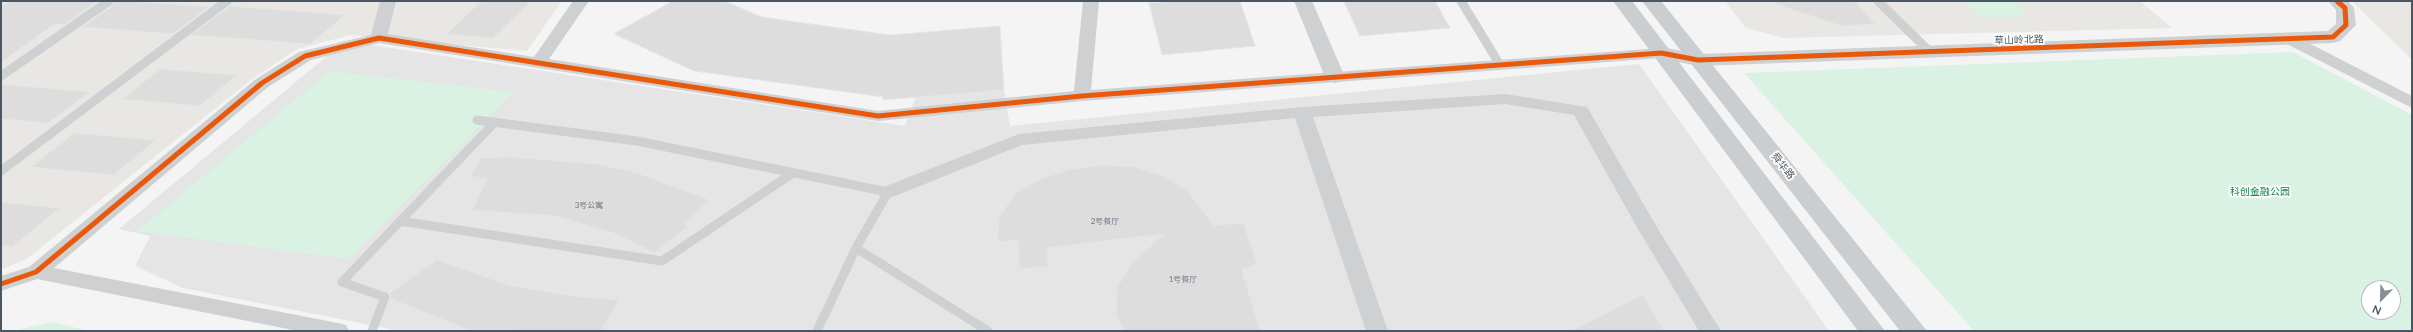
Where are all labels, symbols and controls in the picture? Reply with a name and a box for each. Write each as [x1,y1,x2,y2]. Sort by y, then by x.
street label: 草山岭北路 [1994,33,2044,47]
street label: 舜华路 [1769,151,1797,181]
park label: 科创金融公园 [2230,186,2290,198]
house number: 3号公寓 [575,200,603,210]
house number: 2号餐厅 [1091,216,1119,226]
house number: 1号餐厅 [1169,274,1197,284]
north arrow [2361,280,2401,320]
text: N [2370,303,2383,318]

